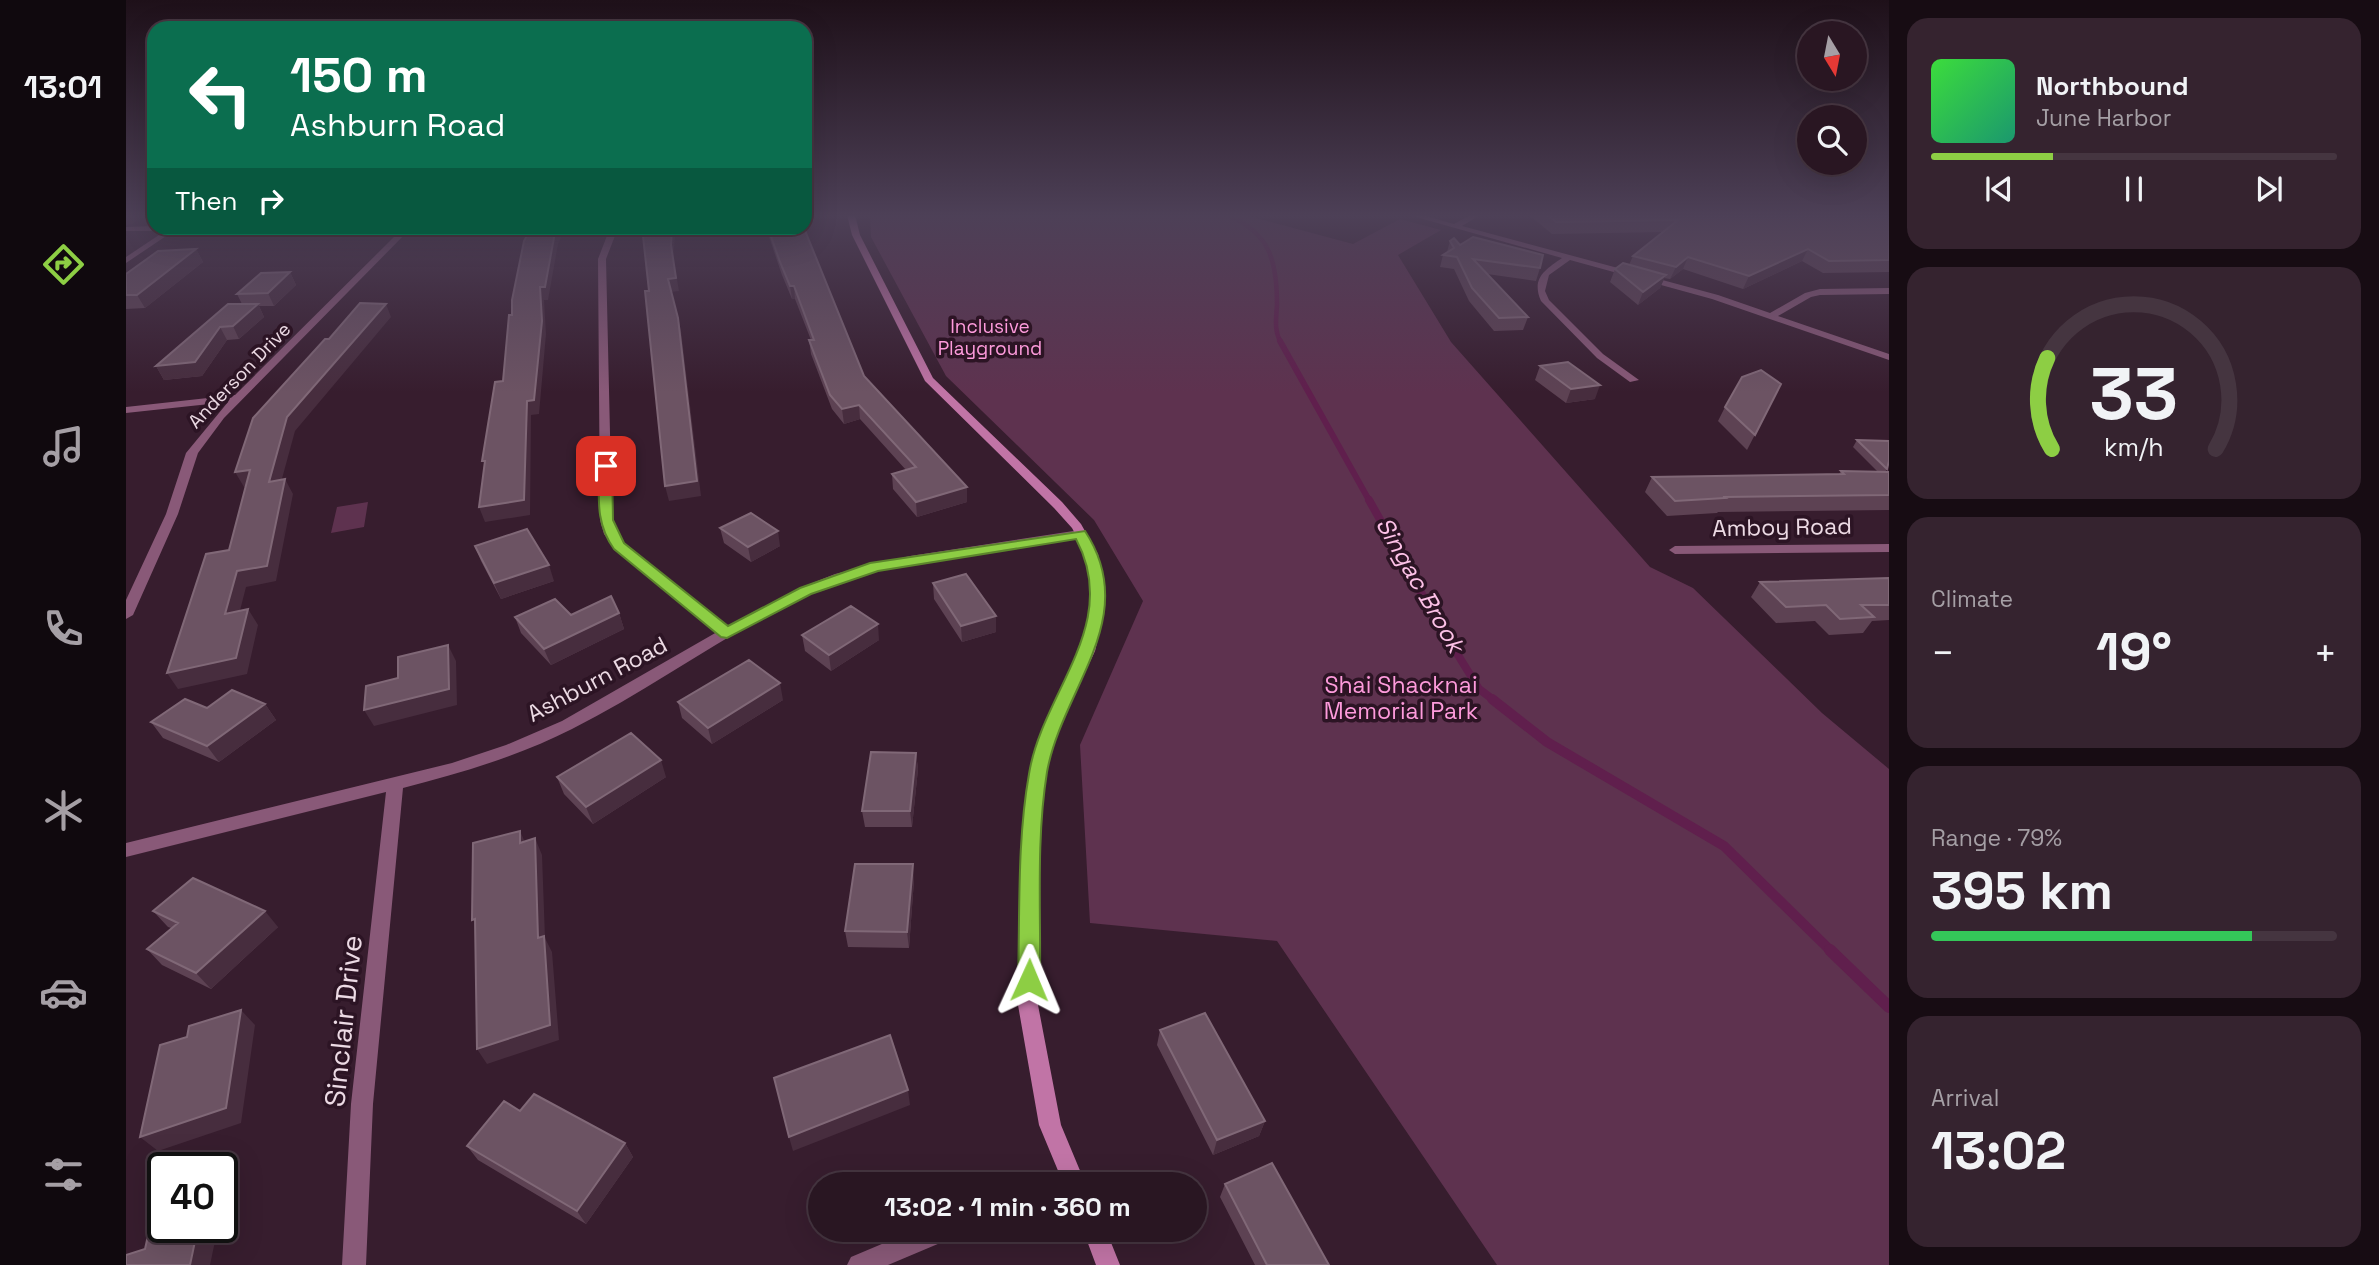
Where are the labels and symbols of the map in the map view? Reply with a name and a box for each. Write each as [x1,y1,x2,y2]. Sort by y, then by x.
north arrow [1797,21,1867,91]
park label: Inclusive Playground [938,314,1042,361]
street label: Anderson Drive [182,317,296,434]
pin [576,436,636,496]
water label: Singac Brook [1369,511,1473,661]
street label: Amboy Road [1712,511,1852,543]
street label: Ashburn Road [522,629,672,729]
park label: Shai Shacknai Memorial Park [1324,670,1478,726]
street label: Sinclair Drive [316,933,370,1109]
position arrow [992,943,1066,1017]
speed limit sign: 40 [147,1152,238,1243]

